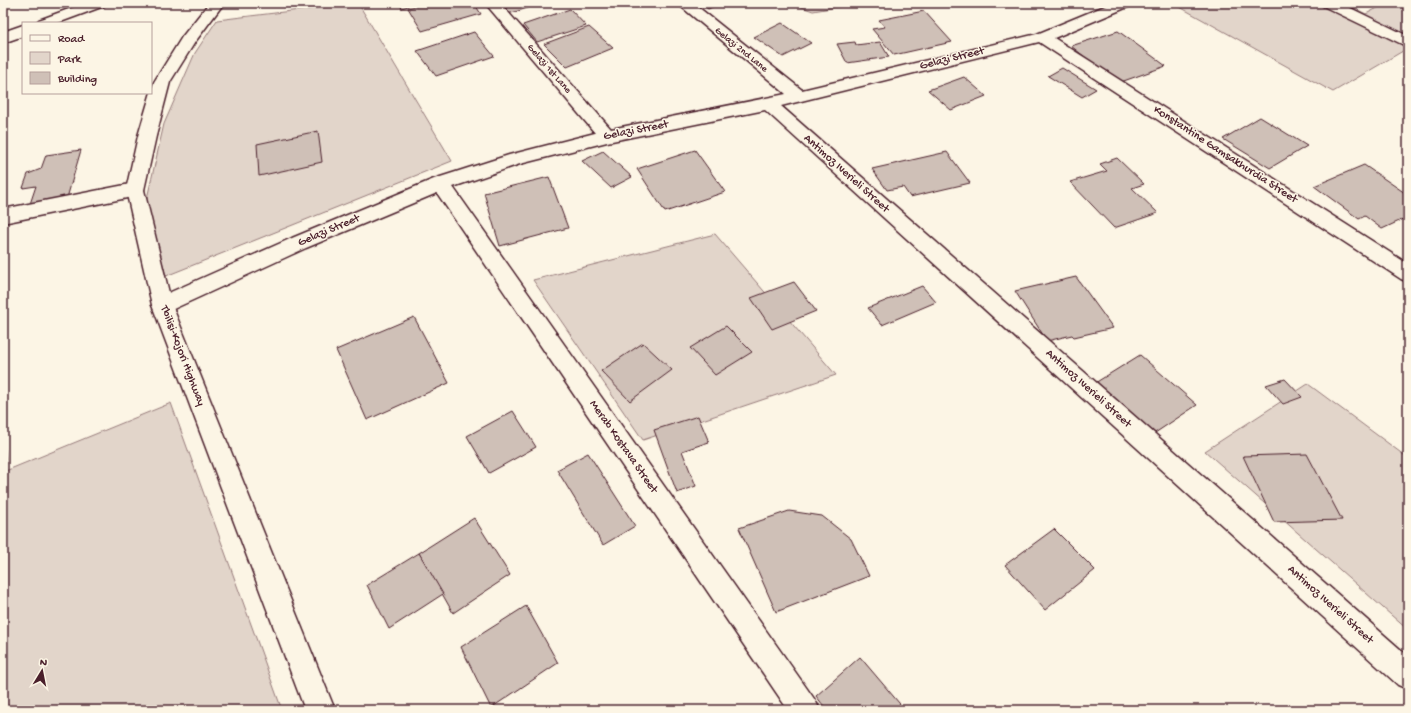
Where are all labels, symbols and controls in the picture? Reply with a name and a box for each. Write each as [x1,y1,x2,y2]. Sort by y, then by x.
legend [22,22,152,94]
street label: Gelazi 2nd Lane [712,25,771,76]
text: Road [58,33,85,47]
street label: Gelazi 1st Lane [524,42,574,97]
street label: Gelazi Street [918,44,987,74]
text: Park [57,53,83,67]
text: Building [57,73,97,87]
street label: Konstantine Gamsakhurdia Street [1150,103,1301,208]
street label: Gelazi Street [602,118,671,144]
street label: Antimoz Iverieli Street [800,132,893,217]
street label: Gelazi Street [296,211,363,250]
street label: Tbilisi-Kojori Highway [156,303,208,408]
street label: Antimoz Iverieli Street [1042,347,1135,432]
street label: Merab Kostava Street [586,398,661,497]
street label: Antimoz Iverieli Street [1284,563,1377,648]
north arrow [22,651,62,691]
text: N [39,657,48,670]

